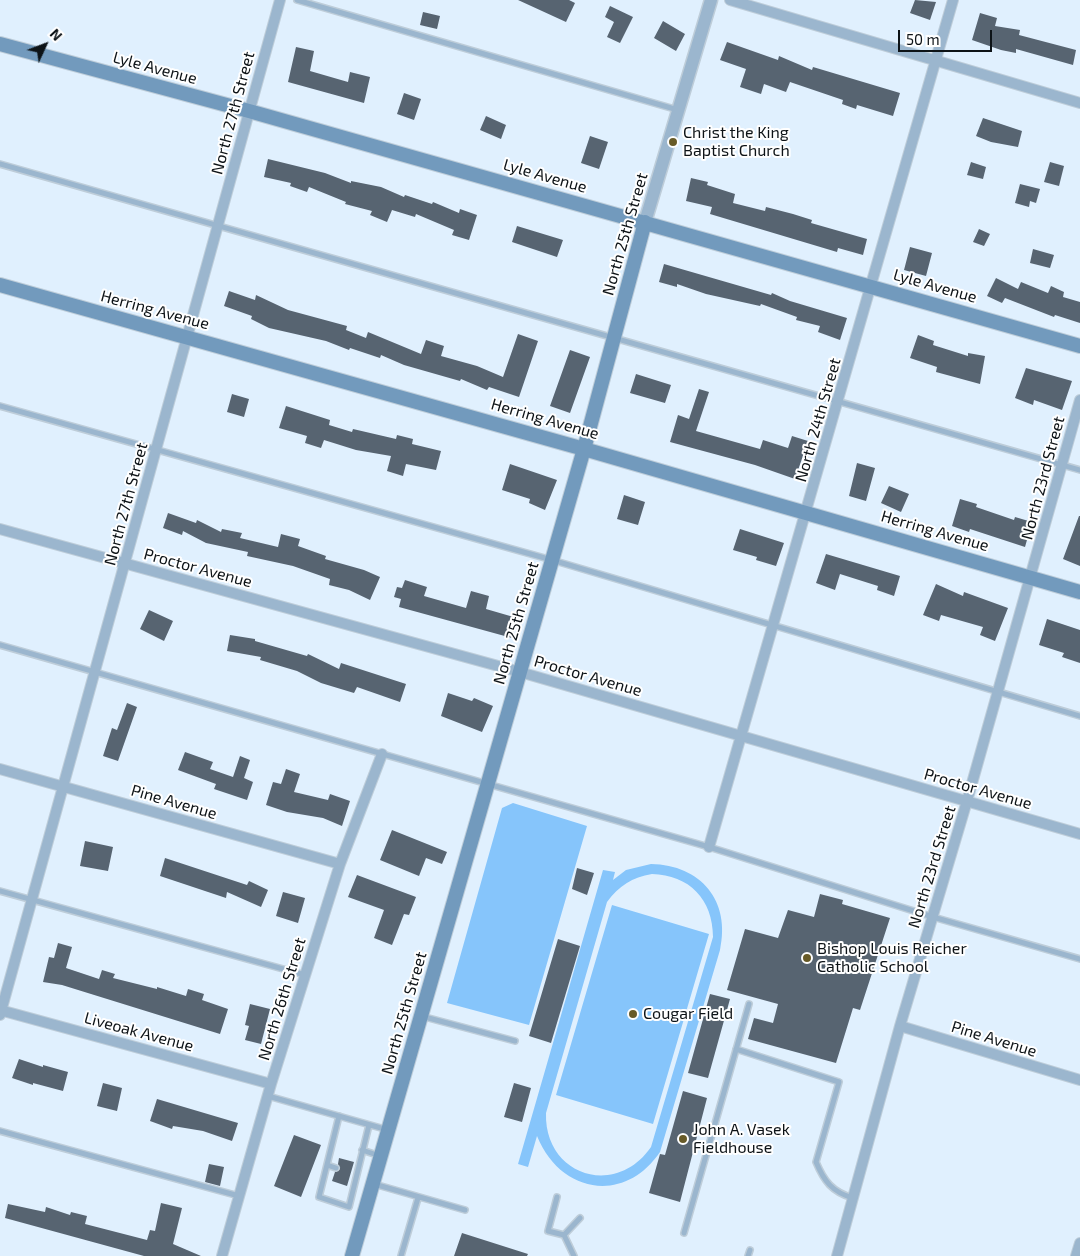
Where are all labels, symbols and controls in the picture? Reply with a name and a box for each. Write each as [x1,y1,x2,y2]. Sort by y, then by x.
north arrow [20,20,70,70]
scale bar [900,20,994,52]
text: N [47,25,66,44]
text: 50 m [906,30,940,48]
street label: Lyle Avenue [111,48,199,88]
street label: North 27th Street [207,49,259,177]
place label: Christ the King Baptist Church [683,123,790,161]
marker: Christ the King Baptist Church [667,136,679,148]
street label: Lyle Avenue [501,155,589,197]
street label: North 25th Street [598,170,652,298]
street label: Lyle Avenue [891,265,979,307]
street label: Herring Avenue [99,286,211,334]
street label: North 24th Street [791,356,845,484]
street label: Herring Avenue [489,394,601,444]
street label: North 23rd Street [1017,414,1069,542]
street label: North 27th Street [100,440,152,568]
street label: Herring Avenue [879,506,991,556]
street label: Proctor Avenue [142,544,254,592]
street label: North 25th Street [489,559,543,687]
street label: Proctor Avenue [532,651,644,701]
street label: Proctor Avenue [922,764,1034,814]
street label: Pine Avenue [129,781,219,823]
street label: North 23rd Street [904,803,960,931]
street label: North 26th Street [254,935,310,1063]
place label: Bishop Louis Reicher Catholic School [817,939,967,977]
street label: North 25th Street [377,949,431,1077]
marker: Bishop Louis Reicher Catholic School [801,952,813,964]
place label: Cougar Field [643,1004,733,1024]
street label: Liveoak Avenue [82,1008,196,1056]
marker: Cougar Field [627,1008,639,1020]
street label: Pine Avenue [949,1017,1039,1061]
place label: John A. Vasek Fieldhouse [693,1120,790,1158]
marker: John A. Vasek Fieldhouse [677,1133,689,1145]

